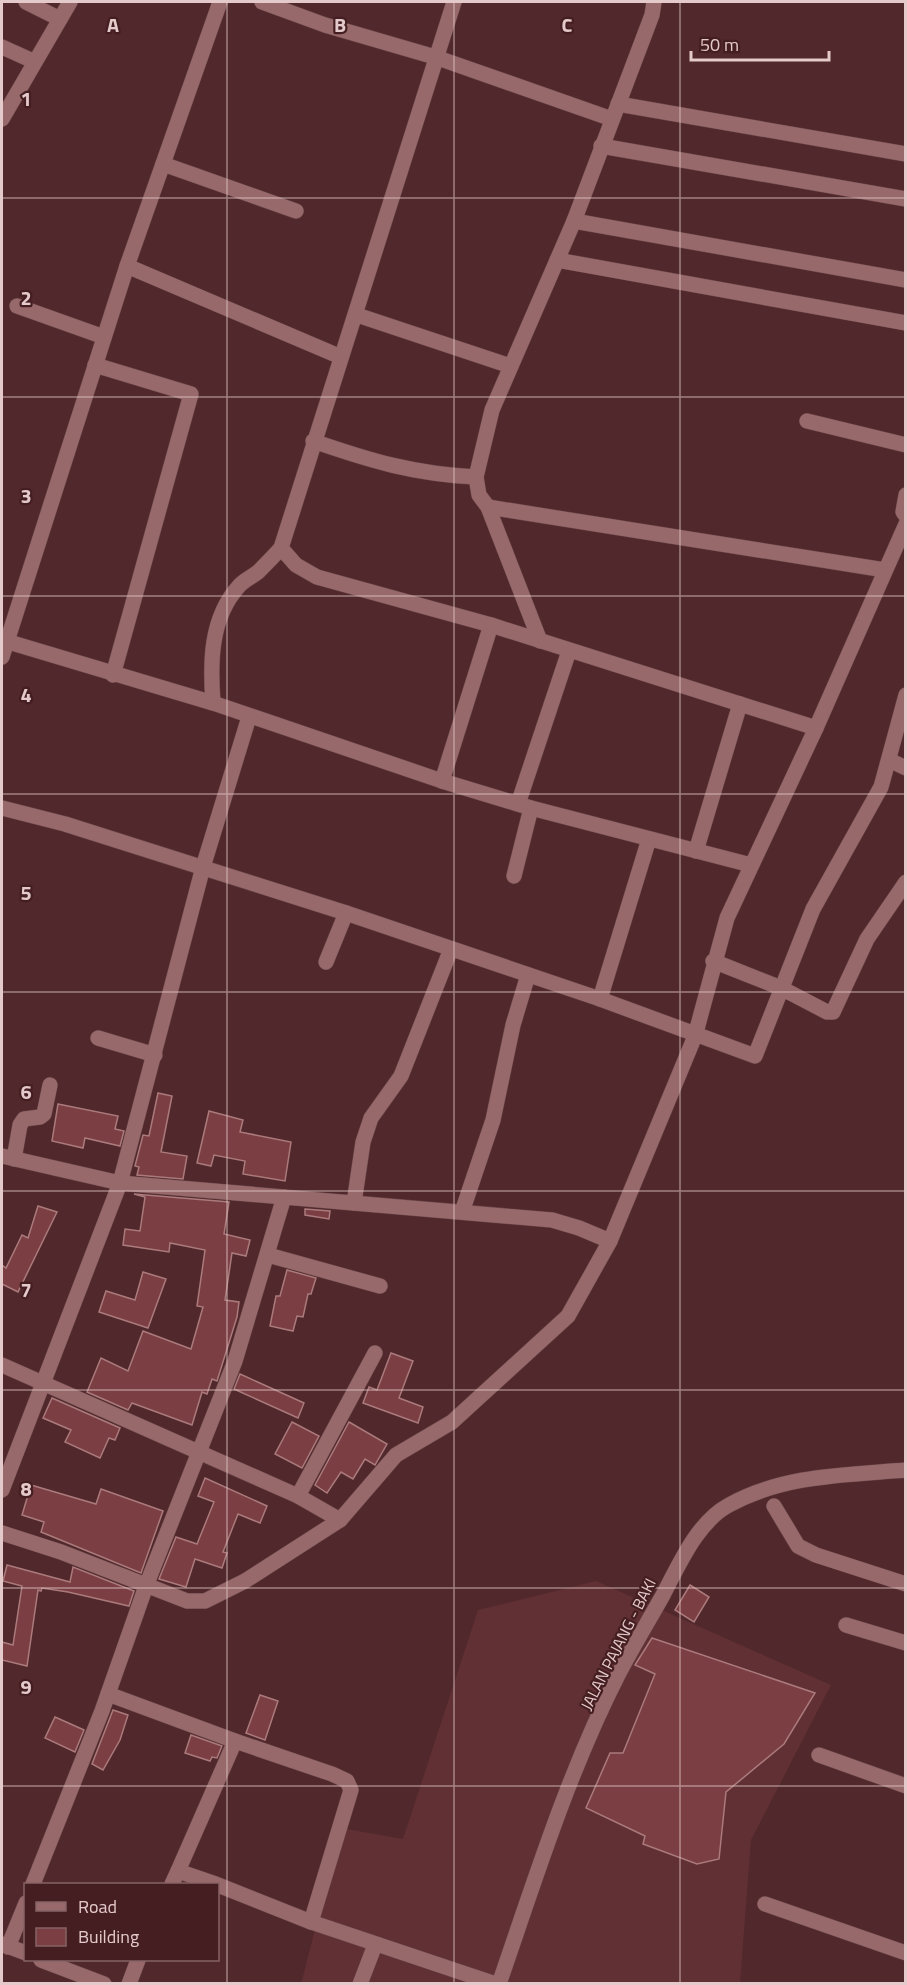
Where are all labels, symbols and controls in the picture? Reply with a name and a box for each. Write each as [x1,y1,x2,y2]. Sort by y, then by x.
text: A [107,9,119,40]
text: B [334,9,346,40]
text: C [562,9,573,40]
scale bar [691,24,829,62]
text: 50 m [700,31,739,58]
text: 1 [20,83,32,114]
text: 2 [20,282,32,313]
text: 3 [20,480,32,511]
text: 4 [20,679,32,710]
text: 5 [20,877,32,908]
text: 6 [20,1076,32,1107]
text: 7 [20,1274,32,1305]
text: 8 [20,1473,32,1504]
street label: JALAN PAJANG - BAKI [574,1574,662,1714]
text: 9 [20,1671,32,1702]
legend [24,1883,219,1961]
text: Road [78,1893,117,1920]
text: Building [78,1923,139,1950]

